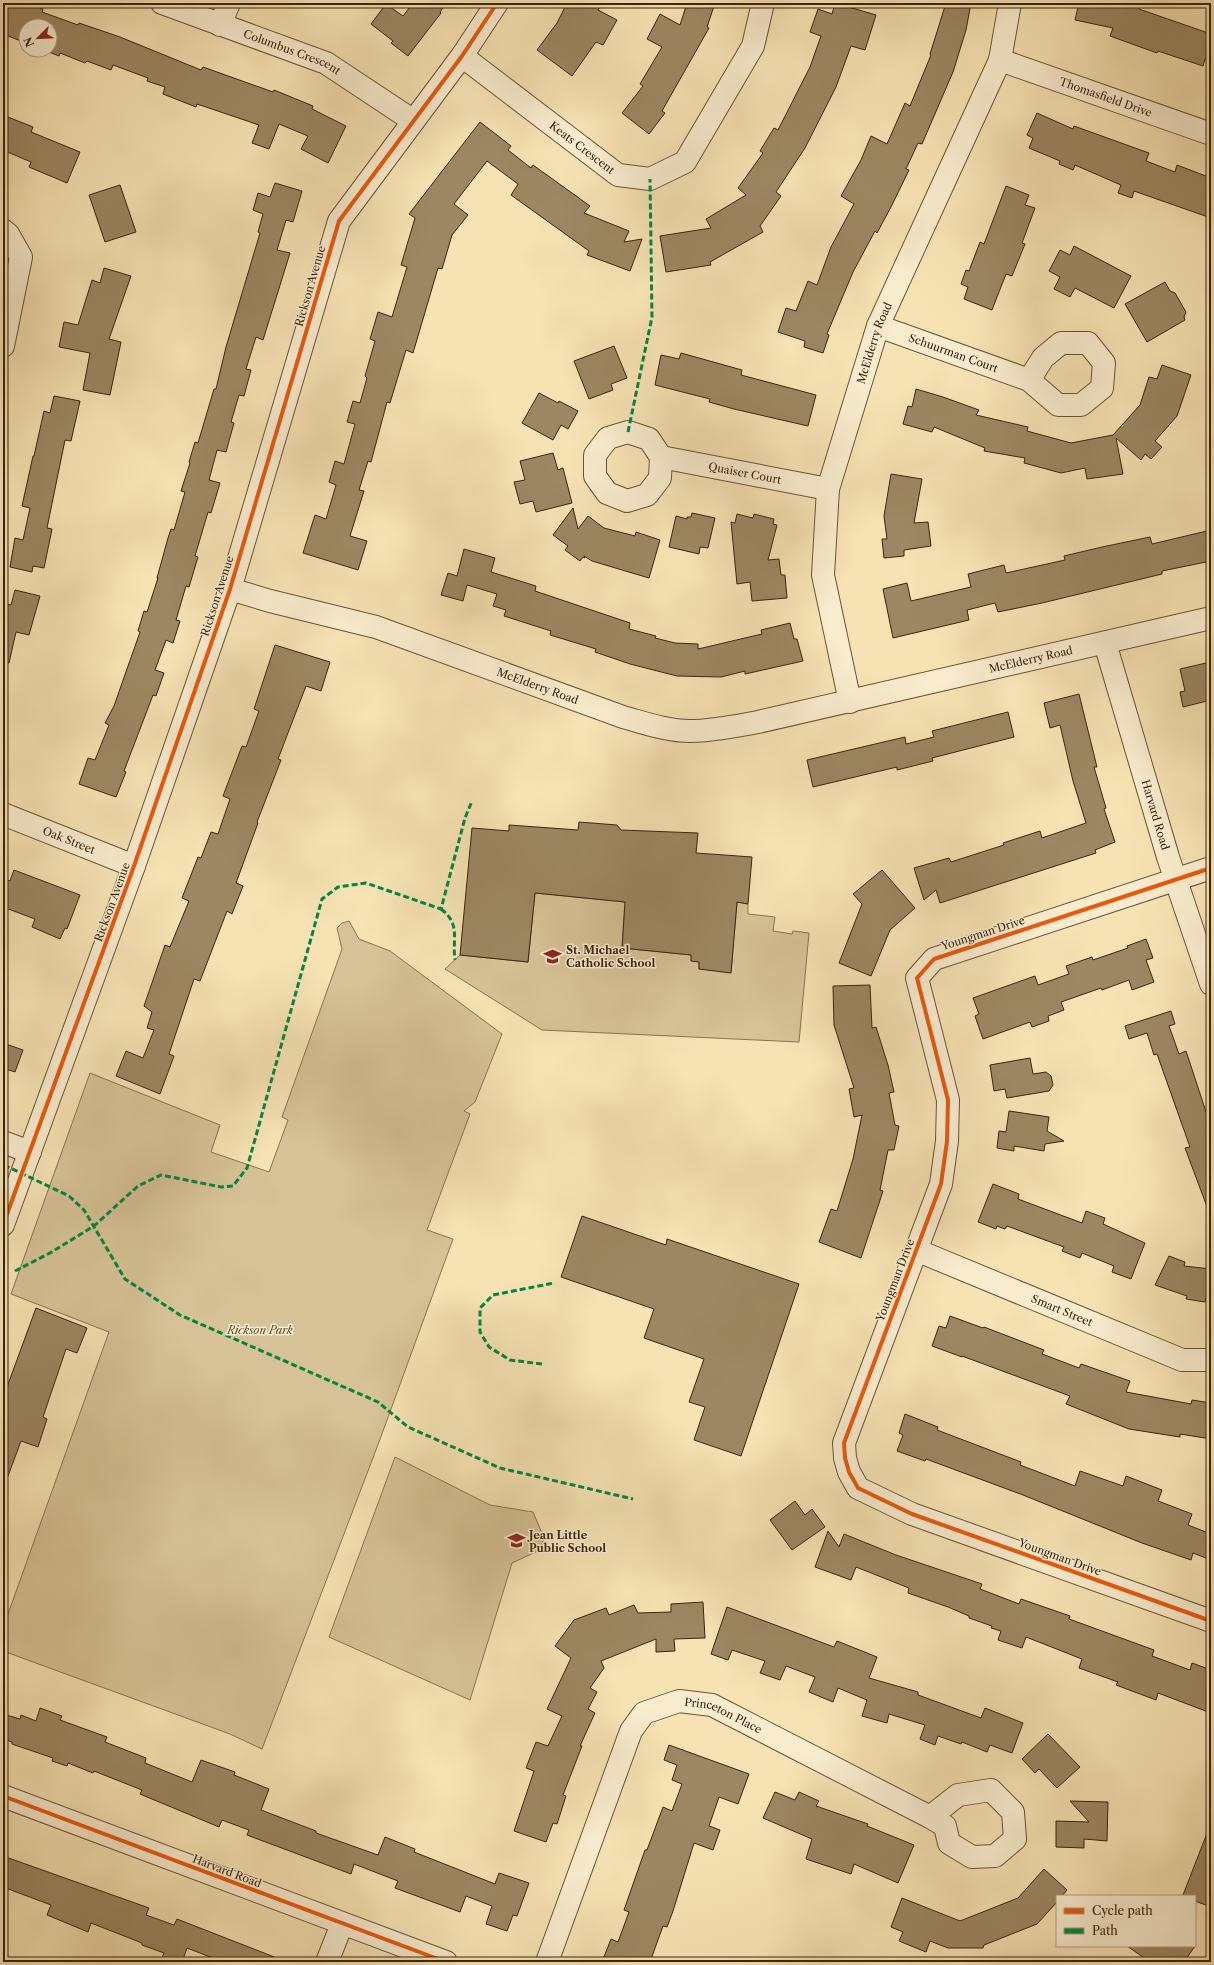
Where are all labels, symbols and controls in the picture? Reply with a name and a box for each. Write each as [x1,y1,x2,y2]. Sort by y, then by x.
north arrow [18,18,58,58]
street label: Columbus Crescent [242,26,343,78]
text: N [20,34,37,49]
street label: Thomasfield Drive [1057,74,1154,120]
street label: Keats Crescent [547,118,618,177]
street label: Rickson Avenue [292,244,328,328]
street label: McElderry Road [854,300,895,386]
street label: Schuurman Court [907,331,1000,375]
street label: Quaiser Court [707,459,783,487]
street label: Rickson Avenue [197,554,237,638]
street label: McElderry Road [987,643,1074,676]
street label: McElderry Road [495,665,581,707]
street label: Harvard Road [1139,778,1173,852]
street label: Oak Street [41,823,97,857]
street label: Rickson Avenue [91,860,133,944]
street label: Youngman Drive [938,913,1027,953]
place label: St. Michael Catholic School [566,943,655,970]
school or university icon: St. Michael Catholic School [543,946,563,966]
street label: Youngman Drive [872,1237,917,1324]
street label: Smart Street [1029,1291,1095,1329]
park label: Rickson Park [226,1323,293,1337]
place label: Jean Little Public School [527,1528,606,1555]
school or university icon: Jean Little Public School [506,1531,526,1551]
street label: Youngman Drive [1016,1535,1103,1578]
street label: Princeton Place [684,1695,764,1736]
street label: Harvard Road [191,1851,264,1891]
legend [1056,1895,1196,1947]
text: Cycle path [1092,1903,1153,1918]
text: Path [1092,1923,1118,1938]

